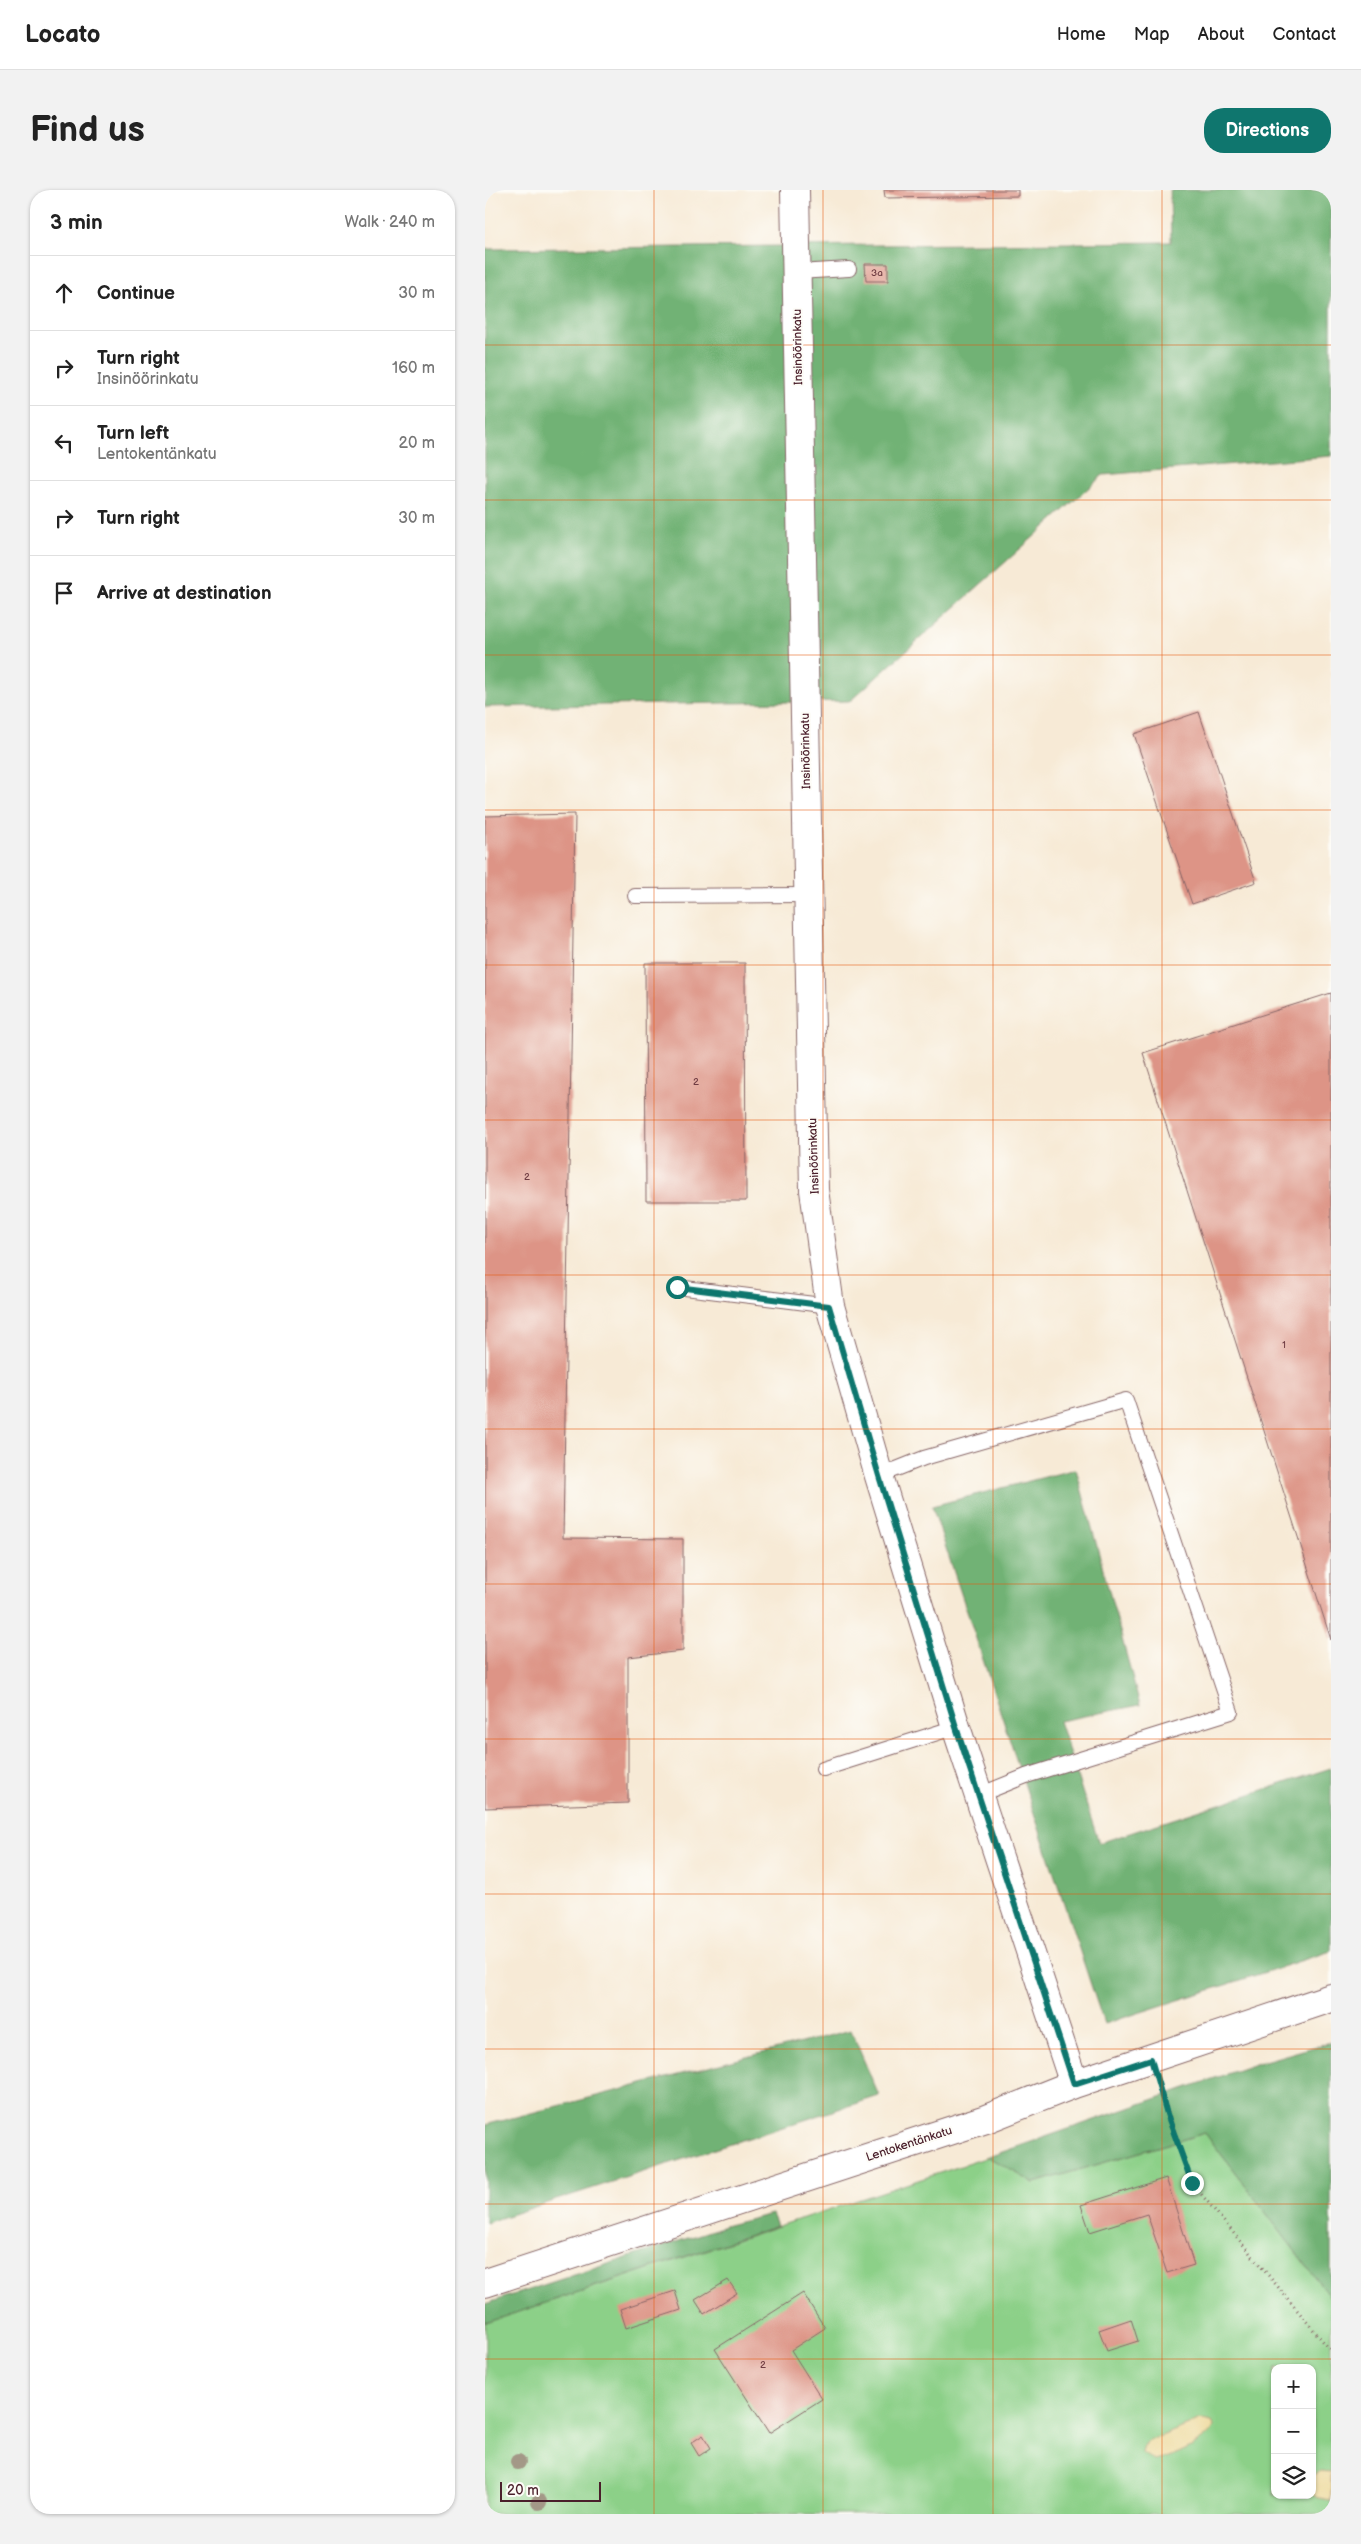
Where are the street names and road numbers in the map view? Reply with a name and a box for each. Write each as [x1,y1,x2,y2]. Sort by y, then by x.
street label: Insinöörinkatu [790,309,806,385]
street label: Insinöörinkatu [798,713,814,789]
street label: Insinöörinkatu [805,1118,823,1194]
street label: Lentokentänkatu [864,2123,954,2165]

